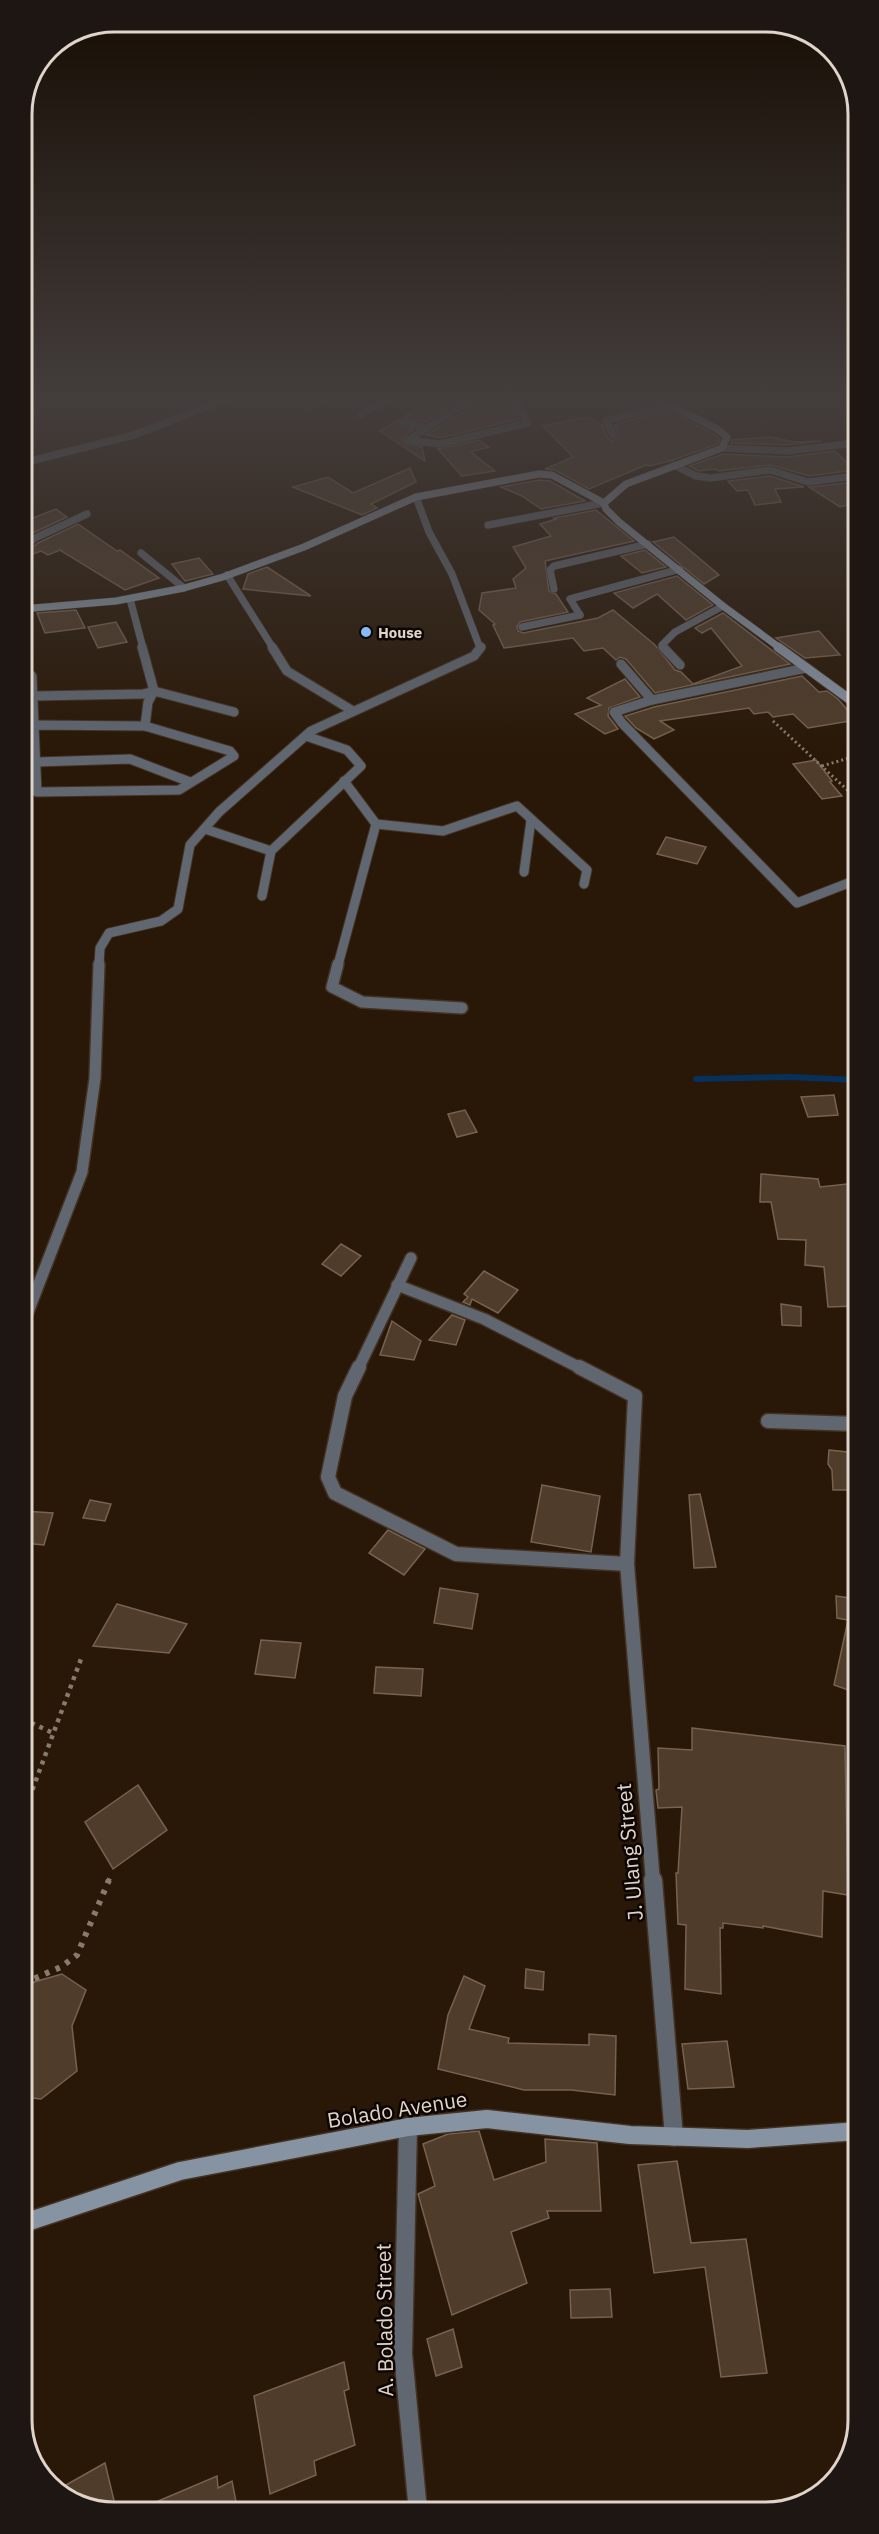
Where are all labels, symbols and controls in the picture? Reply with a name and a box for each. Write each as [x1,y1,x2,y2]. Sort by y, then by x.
place label: House [378,623,422,642]
marker: House [359,625,373,639]
street label: J. Ulang Street [609,1782,649,1922]
street label: Bolado Avenue [325,2084,469,2134]
street label: A. Bolado Street [369,2243,399,2397]

